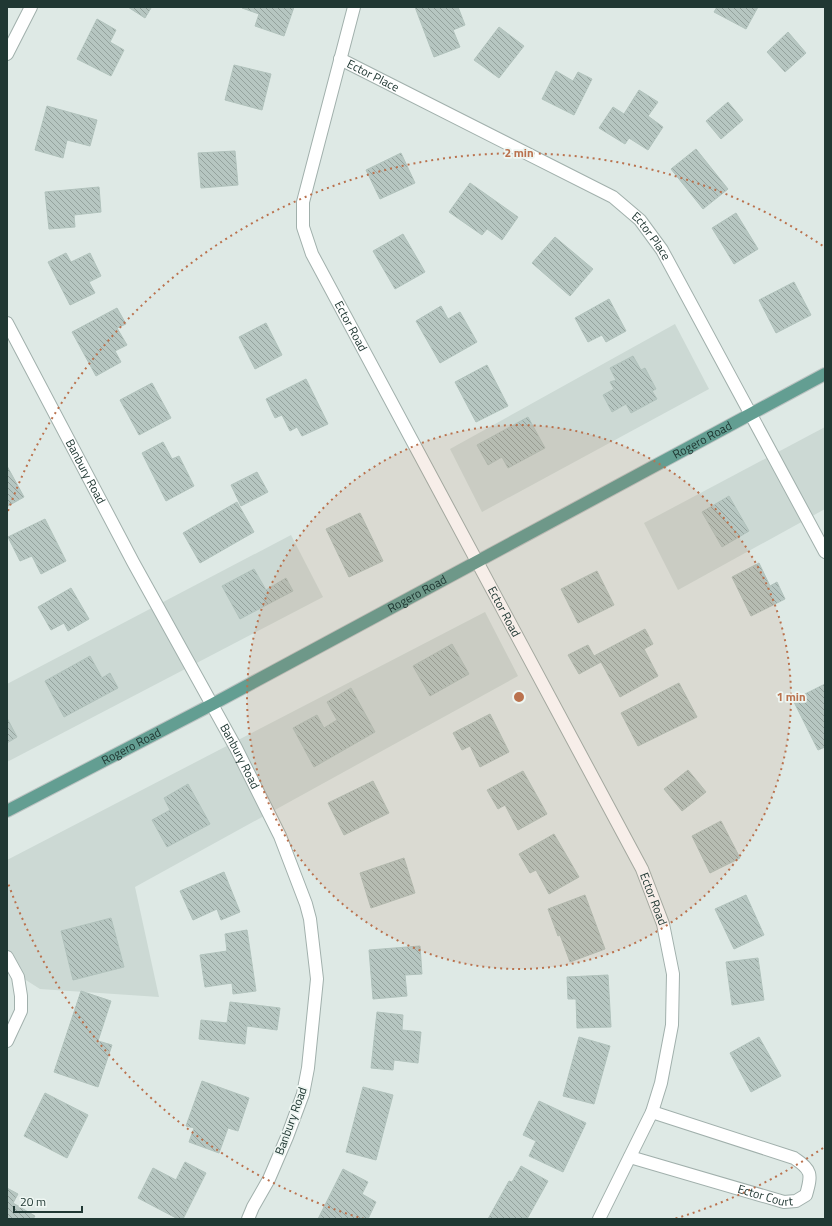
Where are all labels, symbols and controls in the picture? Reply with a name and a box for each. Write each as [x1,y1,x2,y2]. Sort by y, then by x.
street label: Ector Place [344,54,403,96]
text: 2 min [504,143,534,162]
street label: Ector Place [628,207,676,264]
street label: Ector Road [330,297,373,355]
street label: Rogero Road [669,416,735,464]
street label: Banbury Road [61,435,111,507]
street label: Rogero Road [384,570,450,617]
street label: Ector Road [483,583,526,640]
text: 1 min [776,687,806,706]
centre of rings [512,690,526,704]
street label: Banbury Road [215,720,265,792]
street label: Rogero Road [98,723,164,769]
street label: Ector Road [635,870,673,928]
street label: Banbury Road [269,1084,312,1157]
street label: Ector Court [736,1179,794,1211]
scale bar [14,1188,82,1214]
text: 20 m [20,1192,46,1211]

